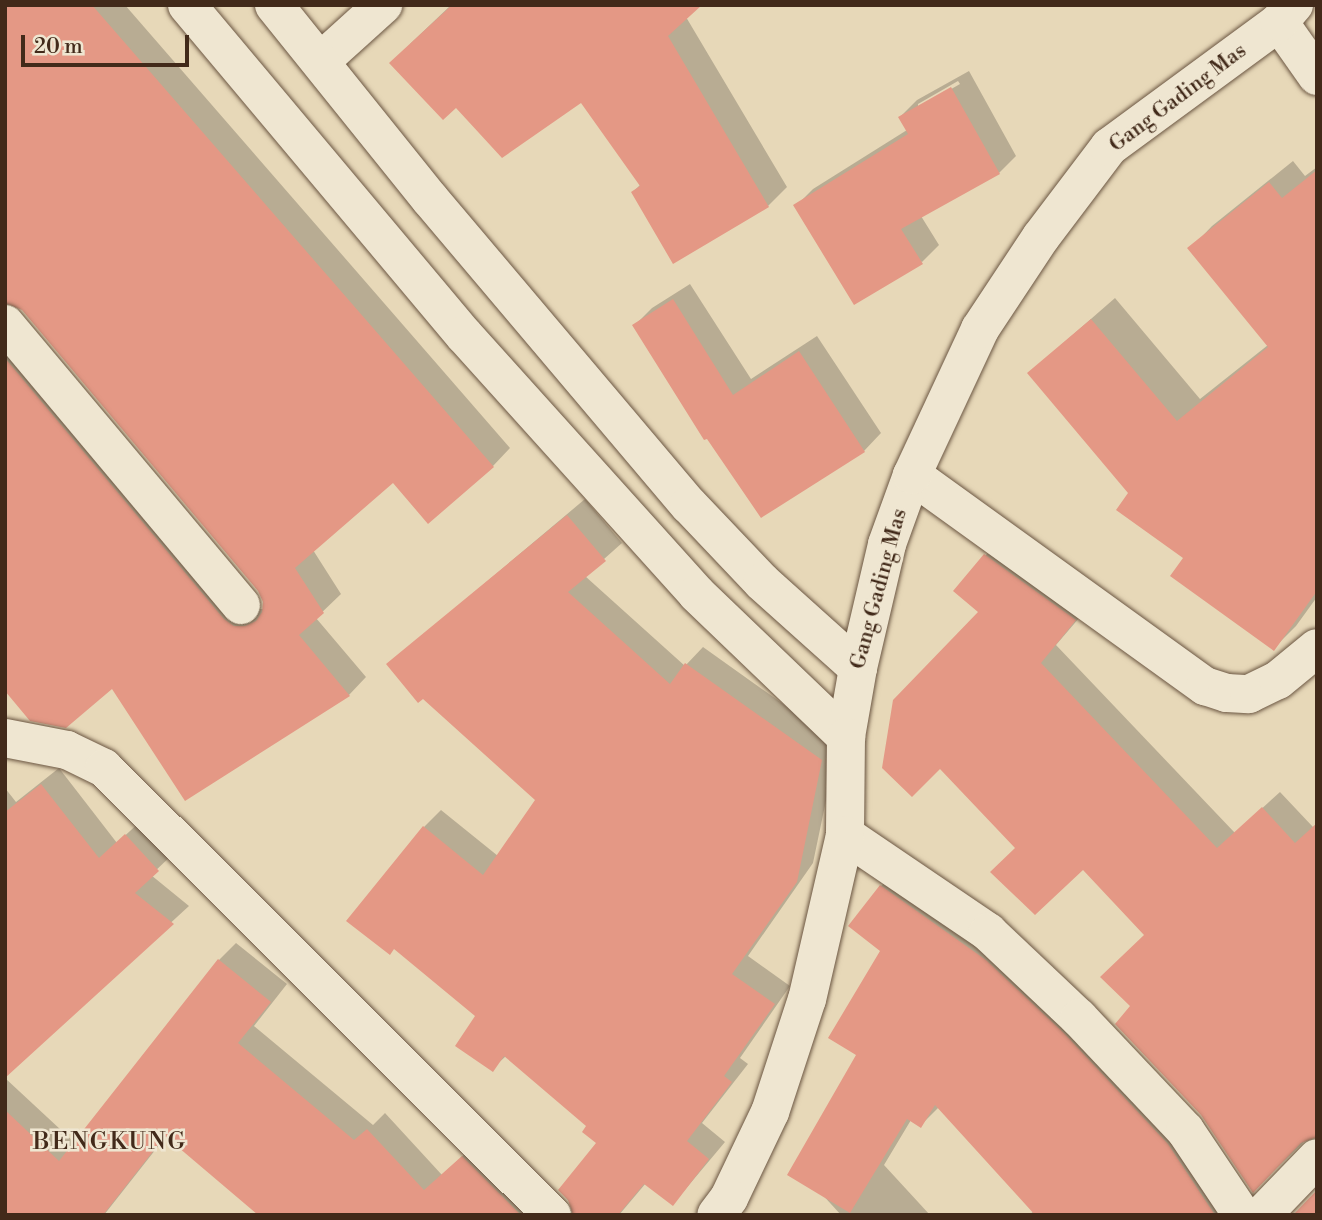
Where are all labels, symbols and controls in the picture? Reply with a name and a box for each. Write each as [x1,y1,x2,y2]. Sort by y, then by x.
scale bar [24,21,192,65]
text: 20 m [34,34,83,60]
street label: Gang Gading Mas [1105,38,1251,158]
street label: Gang Gading Mas [845,506,913,672]
district label: BENGKUNG [34,1129,186,1157]

